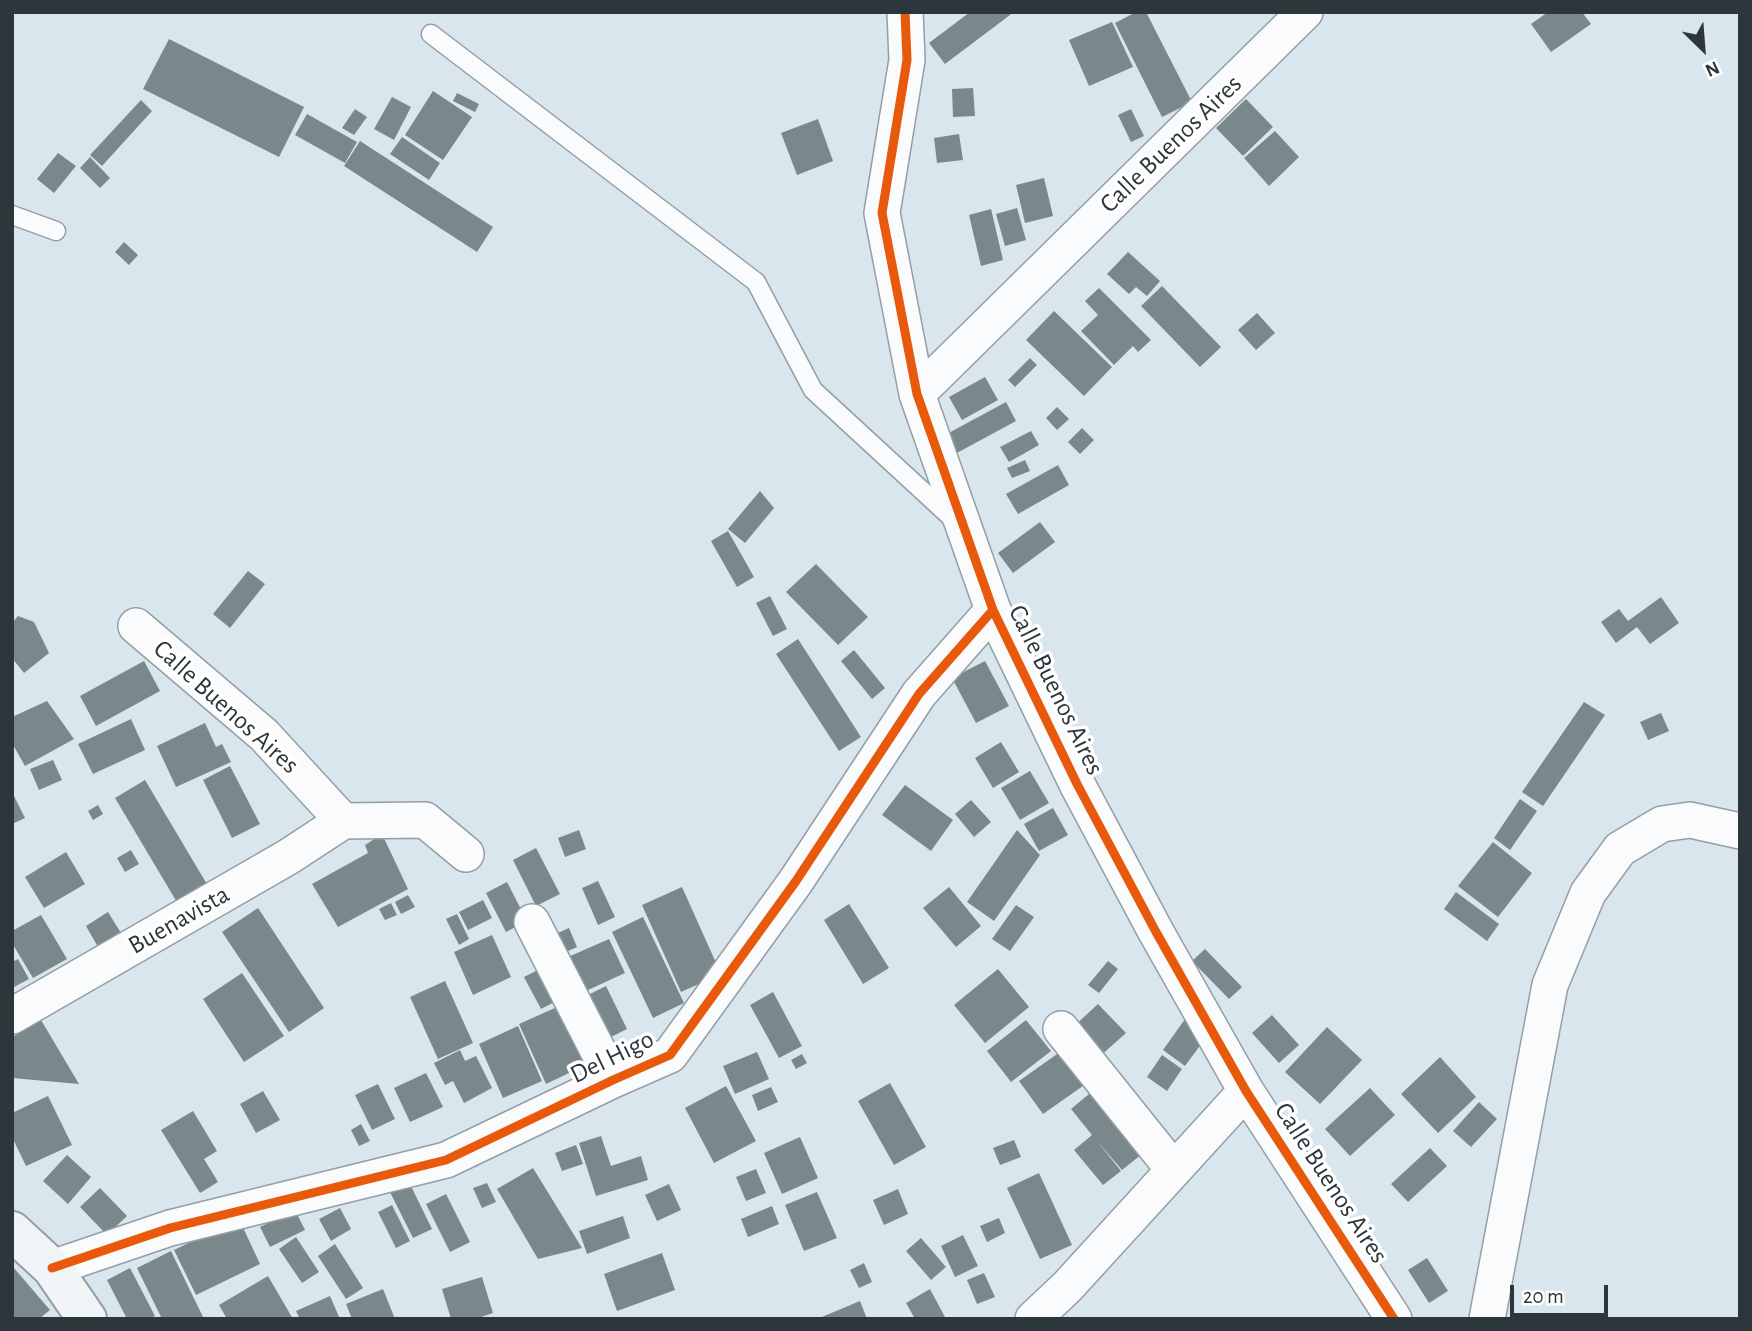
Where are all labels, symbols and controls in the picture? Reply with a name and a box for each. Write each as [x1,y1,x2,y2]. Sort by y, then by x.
north arrow [1668,14,1738,84]
text: N [1702,57,1722,80]
street label: Calle Buenos Aires [1094,68,1248,220]
street label: Calle Buenos Aires [1001,600,1111,780]
street label: Calle Buenos Aires [147,633,305,781]
street label: Buenavista [123,879,235,961]
street label: Del Higo [565,1023,659,1091]
street label: Calle Buenos Aires [1267,1097,1395,1269]
scale bar [1514,1272,1612,1316]
text: 20 m [1523,1286,1564,1307]

